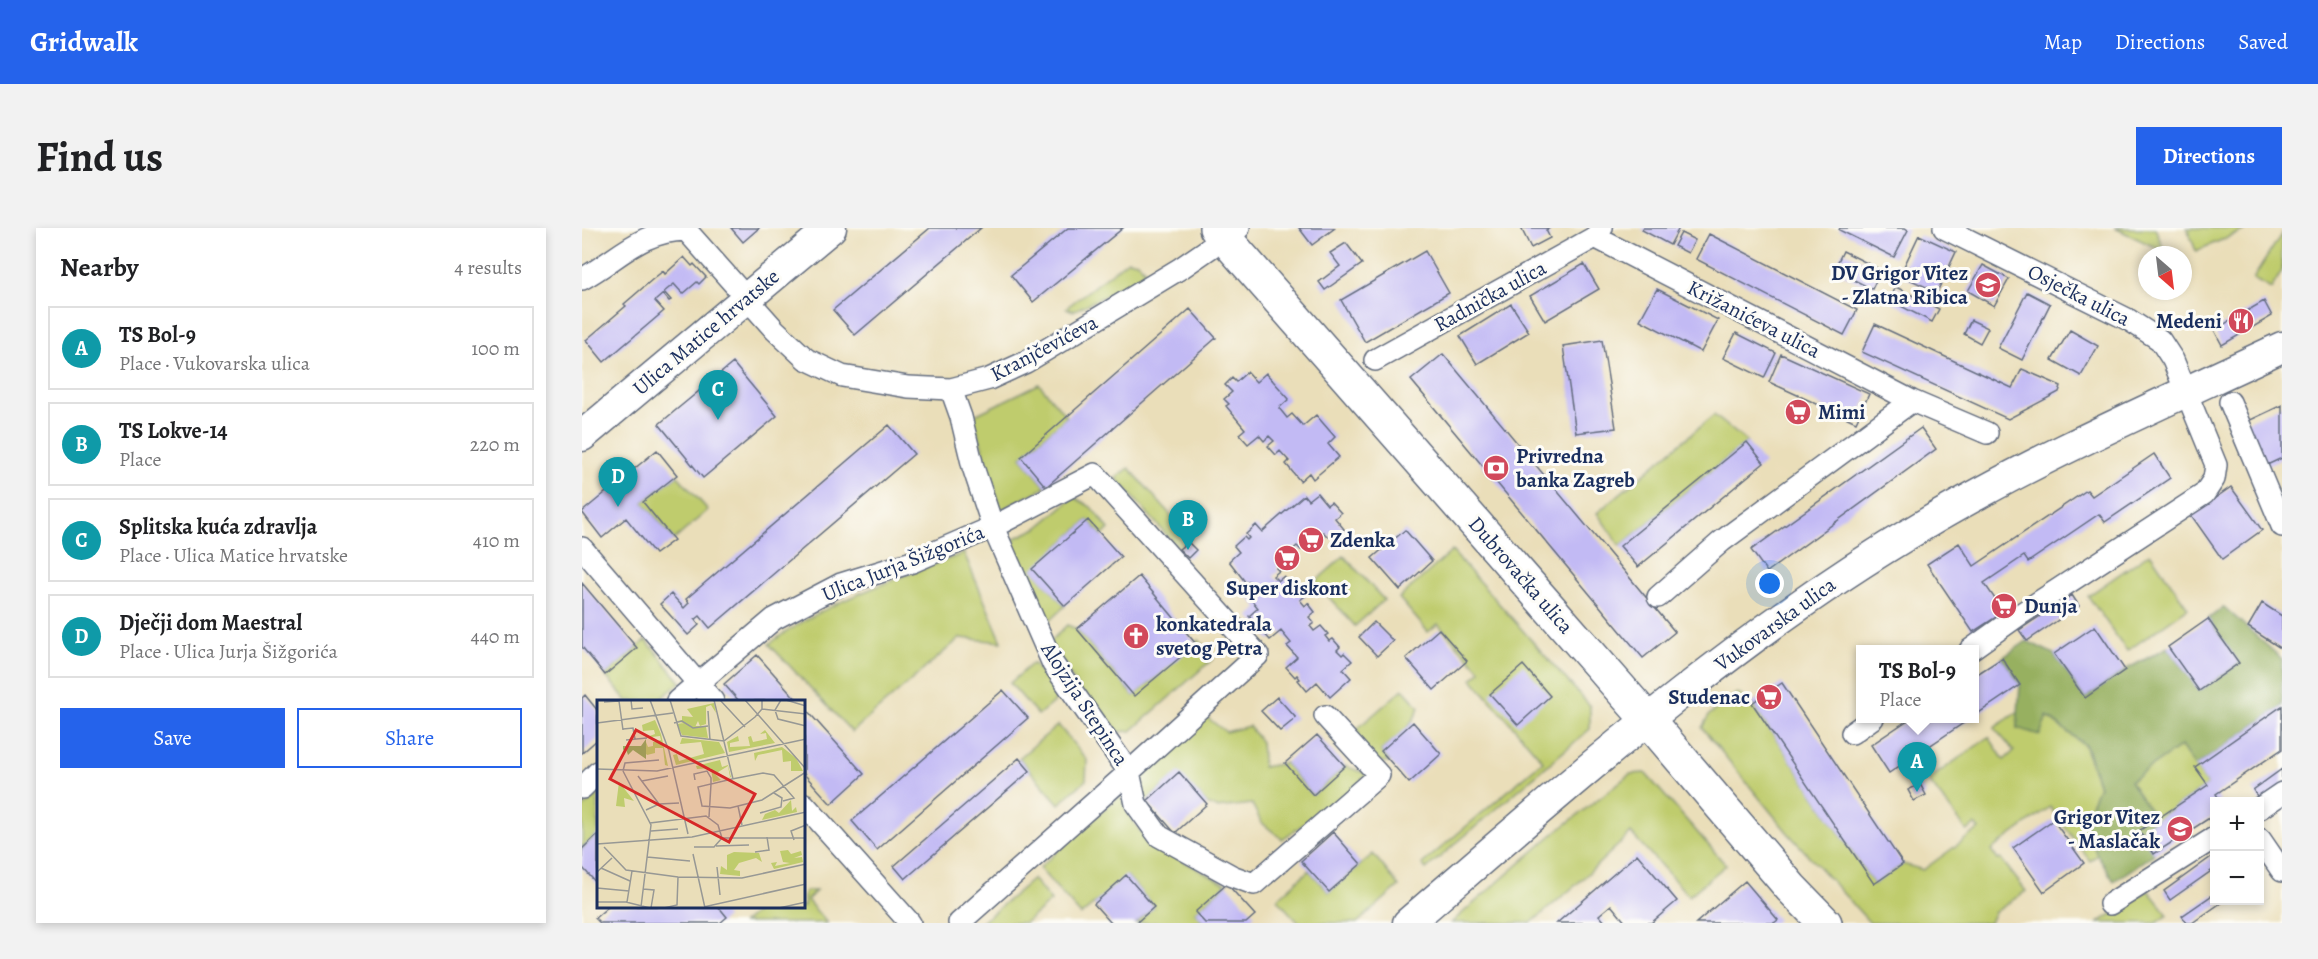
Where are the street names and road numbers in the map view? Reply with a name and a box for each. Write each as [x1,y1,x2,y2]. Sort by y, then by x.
street label: Radnička ulica [1429,253,1551,338]
street label: Osječka ulica [2023,257,2135,333]
street label: Ulica Matice hrvatske [627,262,785,402]
street label: Križanićeva ulica [1683,273,1826,365]
street label: Kranjčevićeva [985,308,1103,388]
street label: Dubrovačka ulica [1462,510,1580,640]
street label: Ulica Jurja Šižgorića [818,518,989,608]
street label: Vukovarska ulica [1708,570,1841,678]
street label: Alojzija Stepinca [1034,636,1136,771]

